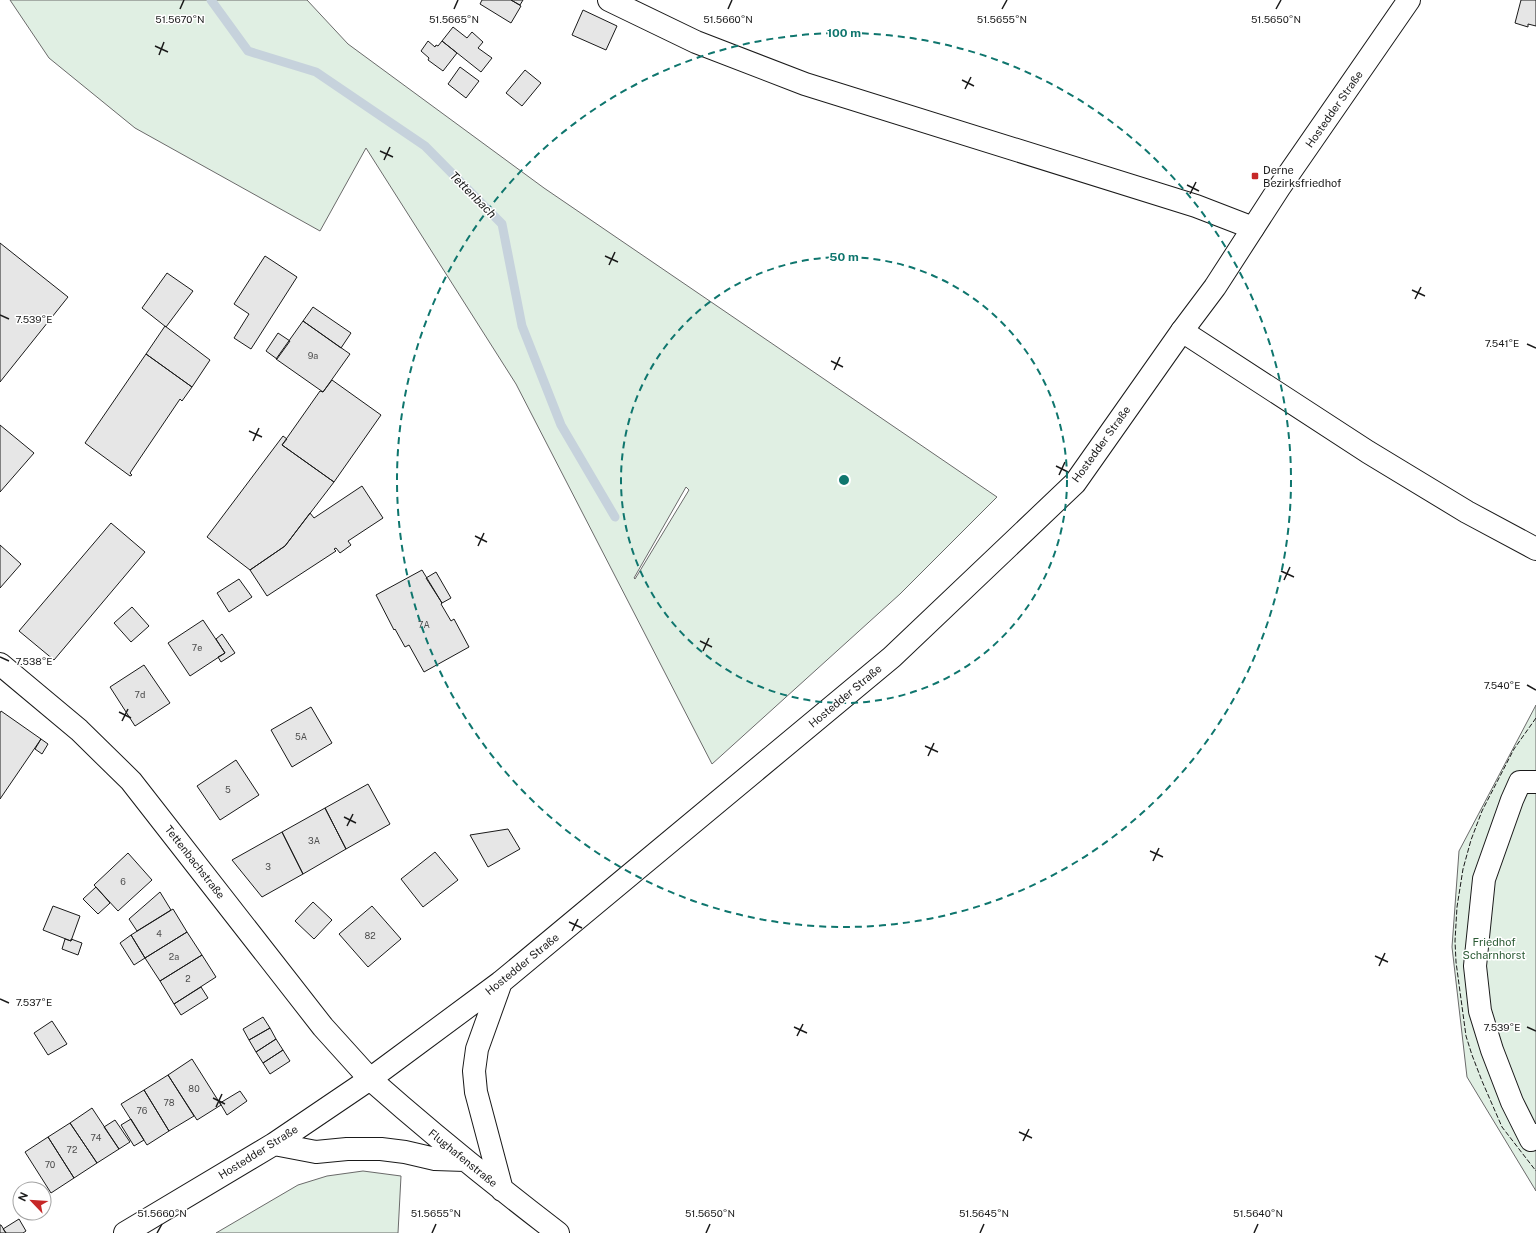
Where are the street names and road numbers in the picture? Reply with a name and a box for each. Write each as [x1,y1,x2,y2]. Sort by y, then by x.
street label: Hostedder Straße [1303,68,1365,150]
street label: Hostedder Straße [1069,404,1133,484]
street label: Hostedder Straße [806,662,884,730]
street label: Tettenbachstraße [163,823,227,901]
street label: Hostedder Straße [483,931,561,997]
street label: Hostedder Straße [216,1123,300,1181]
street label: Flughafenstraße [426,1127,500,1189]

